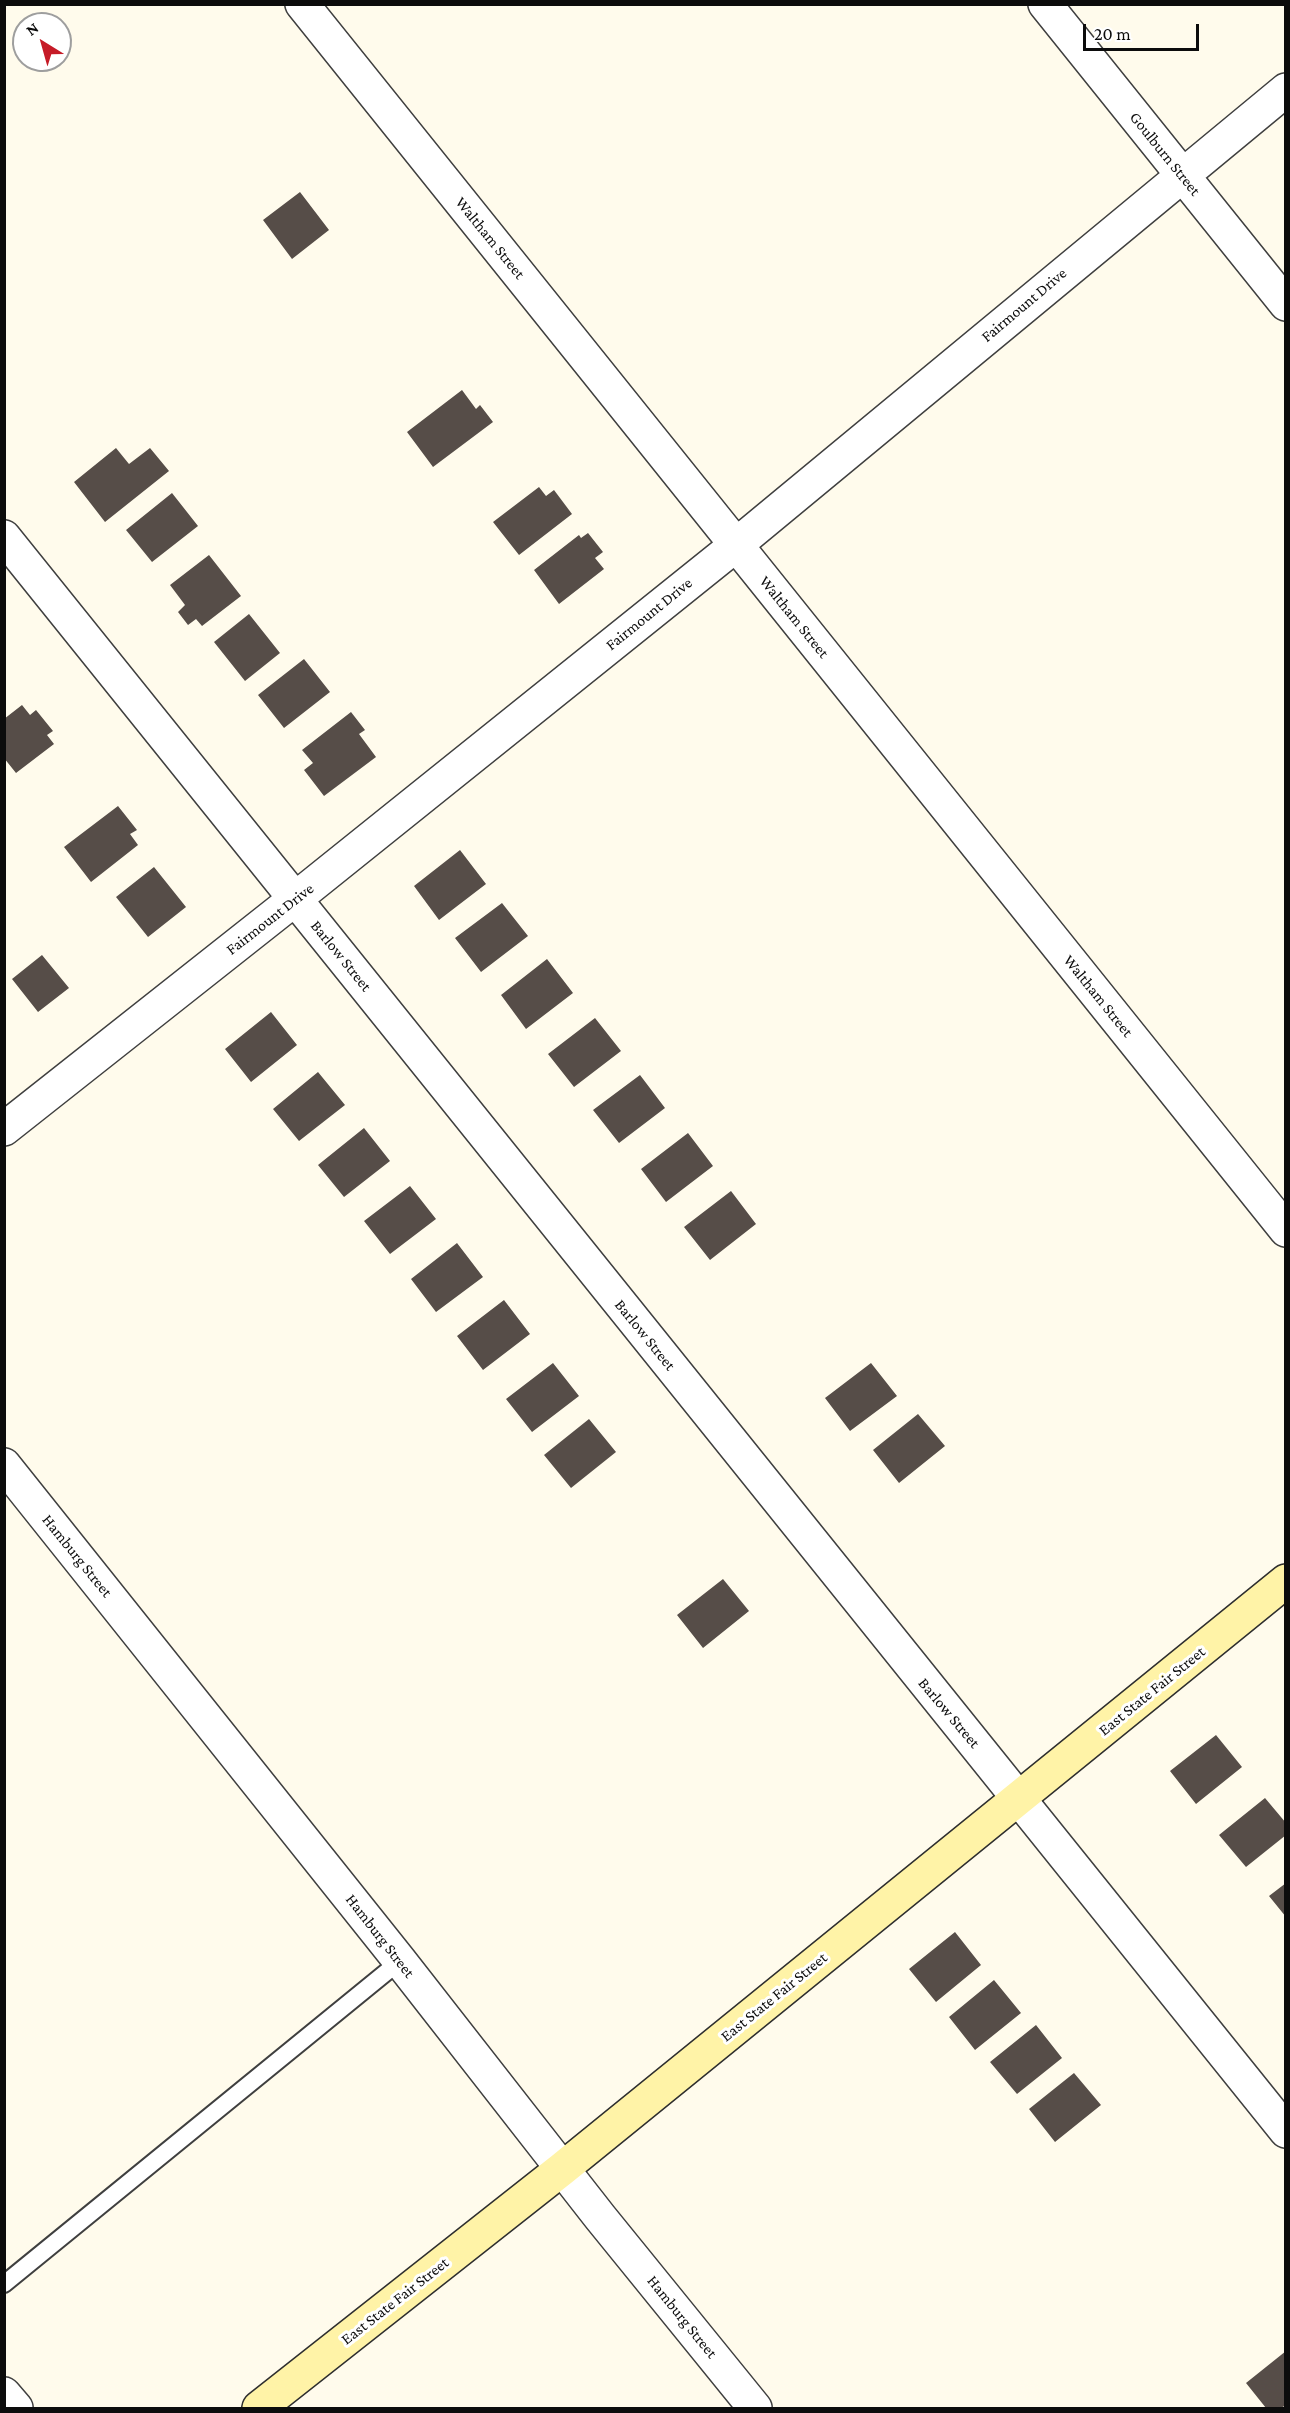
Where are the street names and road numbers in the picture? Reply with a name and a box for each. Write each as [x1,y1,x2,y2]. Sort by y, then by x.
street label: Goulburn Street [1125,108,1205,200]
street label: Waltham Street [451,193,529,283]
street label: Fairmount Drive [977,264,1071,346]
street label: Waltham Street [755,572,833,662]
street label: Fairmount Drive [602,573,696,655]
street label: Fairmount Drive [222,879,318,959]
street label: Barlow Street [306,917,376,995]
street label: Waltham Street [1059,951,1137,1041]
street label: Barlow Street [610,1296,680,1374]
street label: Hamburg Street [38,1511,116,1601]
street label: East State Fair Street [1095,1642,1209,1740]
street label: Barlow Street [914,1674,984,1752]
street label: Hamburg Street [341,1890,419,1982]
street label: East State Fair Street [717,1948,831,2046]
street label: East State Fair Street [337,2253,453,2349]
street label: Hamburg Street [643,2272,721,2362]

